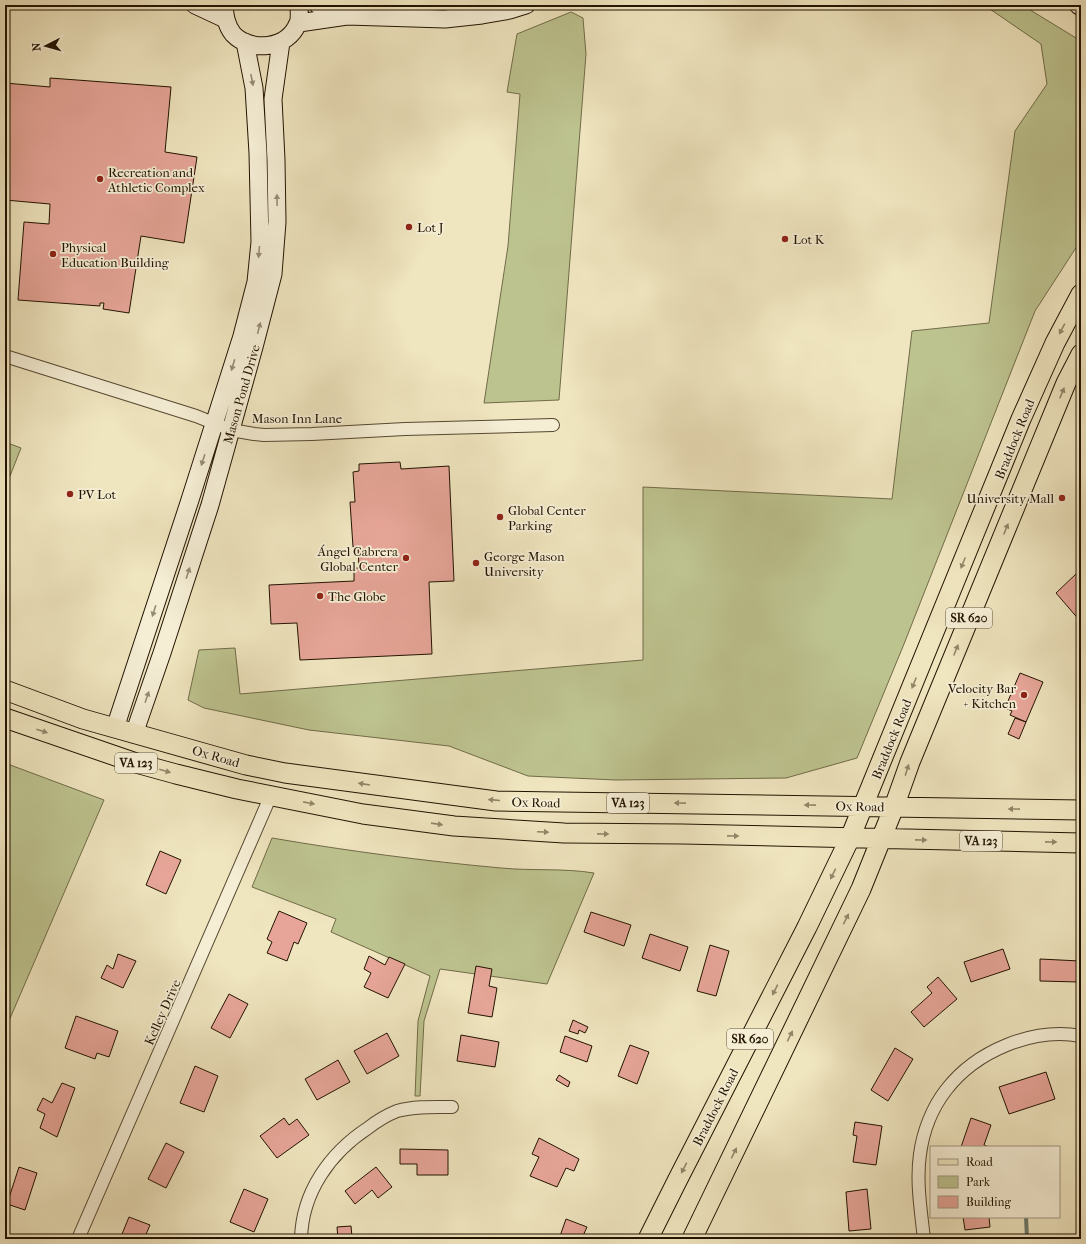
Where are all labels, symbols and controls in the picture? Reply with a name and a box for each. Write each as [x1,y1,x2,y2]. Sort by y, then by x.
north arrow [26,26,66,66]
text: N [30,42,43,52]
one-way arrow [249,74,255,86]
place label: Recreation and Athletic Complex [107,165,205,195]
marker: Recreation and Athletic Complex [95,174,105,184]
one-way arrow [274,193,280,206]
place label: Lot J [417,220,444,235]
marker: Lot J [404,222,414,232]
place label: Lot K [793,232,825,247]
marker: Lot K [780,234,790,244]
place label: Physical Education Building [61,240,170,270]
one-way arrow [255,246,262,258]
marker: Physical Education Building [48,249,58,259]
one-way arrow [257,321,263,334]
one-way arrow [1059,323,1066,335]
street label: Mason Pond Drive [220,342,263,446]
one-way arrow [229,360,235,372]
one-way arrow [1059,388,1065,399]
street label: Braddock Road [992,396,1038,481]
street label: Mason Inn Lane [252,411,343,426]
one-way arrow [200,455,206,467]
place label: PV Lot [78,487,117,502]
marker: PV Lot [65,489,75,499]
place label: University Mall [967,491,1054,506]
marker: University Mall [1057,493,1067,503]
place label: Global Center Parking [508,503,586,533]
marker: Global Center Parking [495,512,505,522]
one-way arrow [1003,523,1009,535]
place label: Ángel Cabrera Global Center [316,544,399,574]
place label: George Mason University [484,549,565,579]
marker: Ángel Cabrera Global Center [401,553,411,563]
marker: George Mason University [471,558,481,568]
one-way arrow [960,558,966,569]
one-way arrow [185,567,191,579]
place label: The Globe [328,589,387,604]
marker: The Globe [315,591,325,601]
one-way arrow [151,605,157,617]
road number: SR 620 [946,608,992,628]
one-way arrow [953,644,959,655]
one-way arrow [910,678,916,690]
place label: Velocity Bar + Kitchen [947,681,1016,711]
marker: Velocity Bar + Kitchen [1019,690,1029,700]
one-way arrow [144,691,150,703]
street label: Braddock Road [869,696,915,781]
one-way arrow [36,728,48,734]
street label: Ox Road [190,743,242,771]
road number: VA 123 [115,753,157,773]
one-way arrow [904,764,910,776]
one-way arrow [160,768,172,774]
one-way arrow [358,781,370,787]
road number: VA 123 [607,793,649,813]
street label: Ox Road [511,795,561,810]
one-way arrow [488,797,500,804]
street label: Ox Road [835,799,885,814]
one-way arrow [303,800,315,806]
one-way arrow [674,800,686,807]
one-way arrow [803,802,816,808]
one-way arrow [1007,806,1020,812]
one-way arrow [431,821,444,827]
one-way arrow [537,829,549,836]
one-way arrow [597,831,610,837]
road number: VA 123 [960,831,1002,851]
one-way arrow [727,832,739,839]
one-way arrow [915,837,927,844]
one-way arrow [1045,839,1057,846]
one-way arrow [830,868,836,879]
one-way arrow [843,914,850,925]
street label: Kelley Drive [141,976,184,1047]
one-way arrow [772,984,778,996]
road number: SR 620 [727,1029,773,1049]
one-way arrow [787,1031,793,1042]
street label: Braddock Road [689,1065,742,1148]
legend [930,1146,1060,1218]
one-way arrow [731,1148,737,1159]
text: Road [966,1155,993,1169]
one-way arrow [680,1162,687,1174]
text: Park [966,1175,991,1189]
text: Building [966,1195,1011,1209]

